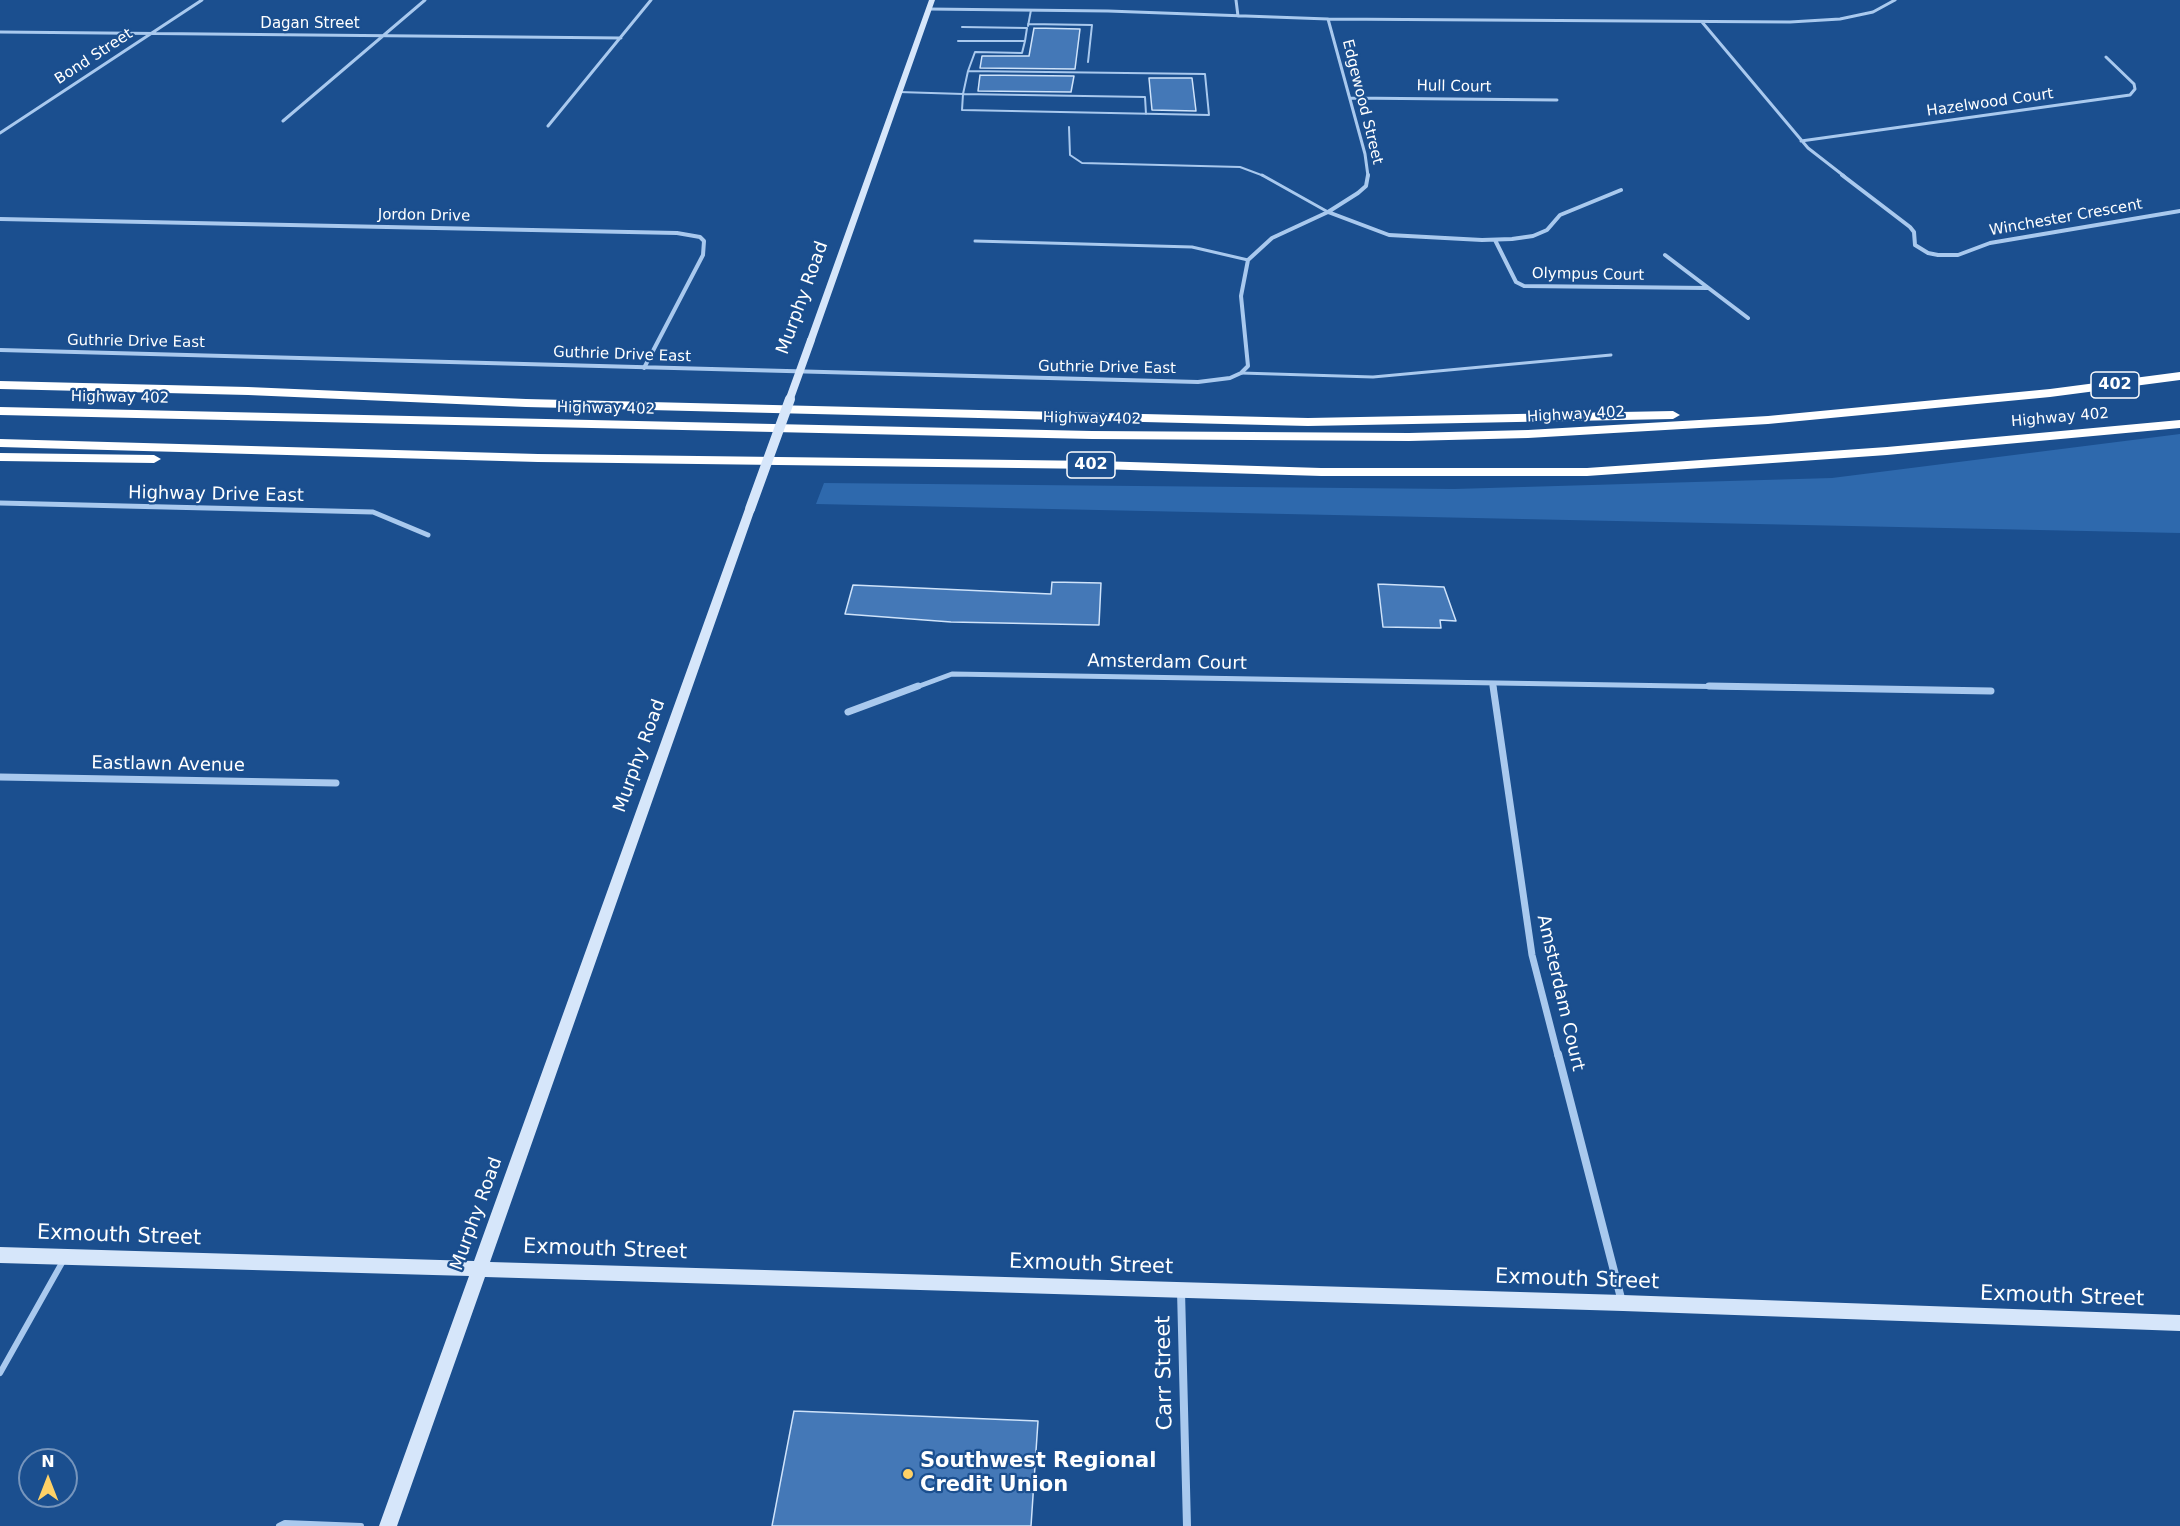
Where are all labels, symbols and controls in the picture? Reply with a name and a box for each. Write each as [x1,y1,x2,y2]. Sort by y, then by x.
street label: Dagan Street [260,15,360,33]
street label: Bond Street [52,25,136,89]
street label: Edgewood Street [1338,38,1386,166]
street label: Hull Court [1416,77,1492,97]
street label: Hazelwood Court [1925,85,2055,121]
street label: Winchester Crescent [1988,196,2144,240]
street label: Jordon Drive [378,206,470,226]
street label: Murphy Road [773,239,833,357]
street label: Olympus Court [1532,265,1644,285]
street label: Guthrie Drive East [67,332,205,352]
street label: Guthrie Drive East [553,344,691,366]
street label: Guthrie Drive East [1038,358,1176,378]
road number: 402 [2091,372,2139,398]
street label: Highway 402 [71,388,169,408]
street label: Highway 402 [557,399,655,419]
street label: Highway 402 [1526,403,1626,427]
street label: Highway 402 [2010,405,2110,431]
street label: Highway 402 [1043,409,1141,429]
road number: 402 [1067,452,1115,478]
street label: Highway Drive East [128,483,304,507]
street label: Amsterdam Court [1087,651,1247,675]
street label: Murphy Road [610,697,670,815]
street label: Eastlawn Avenue [91,753,245,777]
street label: Amsterdam Court [1532,913,1588,1073]
street label: Murphy Road [447,1155,507,1273]
street label: Exmouth Street [36,1221,202,1251]
street label: Exmouth Street [522,1235,688,1265]
street label: Exmouth Street [1008,1250,1174,1280]
street label: Exmouth Street [1494,1265,1660,1295]
street label: Exmouth Street [1979,1282,2145,1312]
street label: Carr Street [1151,1315,1179,1431]
north arrow [18,1448,78,1508]
place label: Southwest Regional Credit Union [920,1449,1156,1499]
text: N [41,1452,55,1471]
marker: Southwest Regional Credit Union [901,1467,915,1481]

